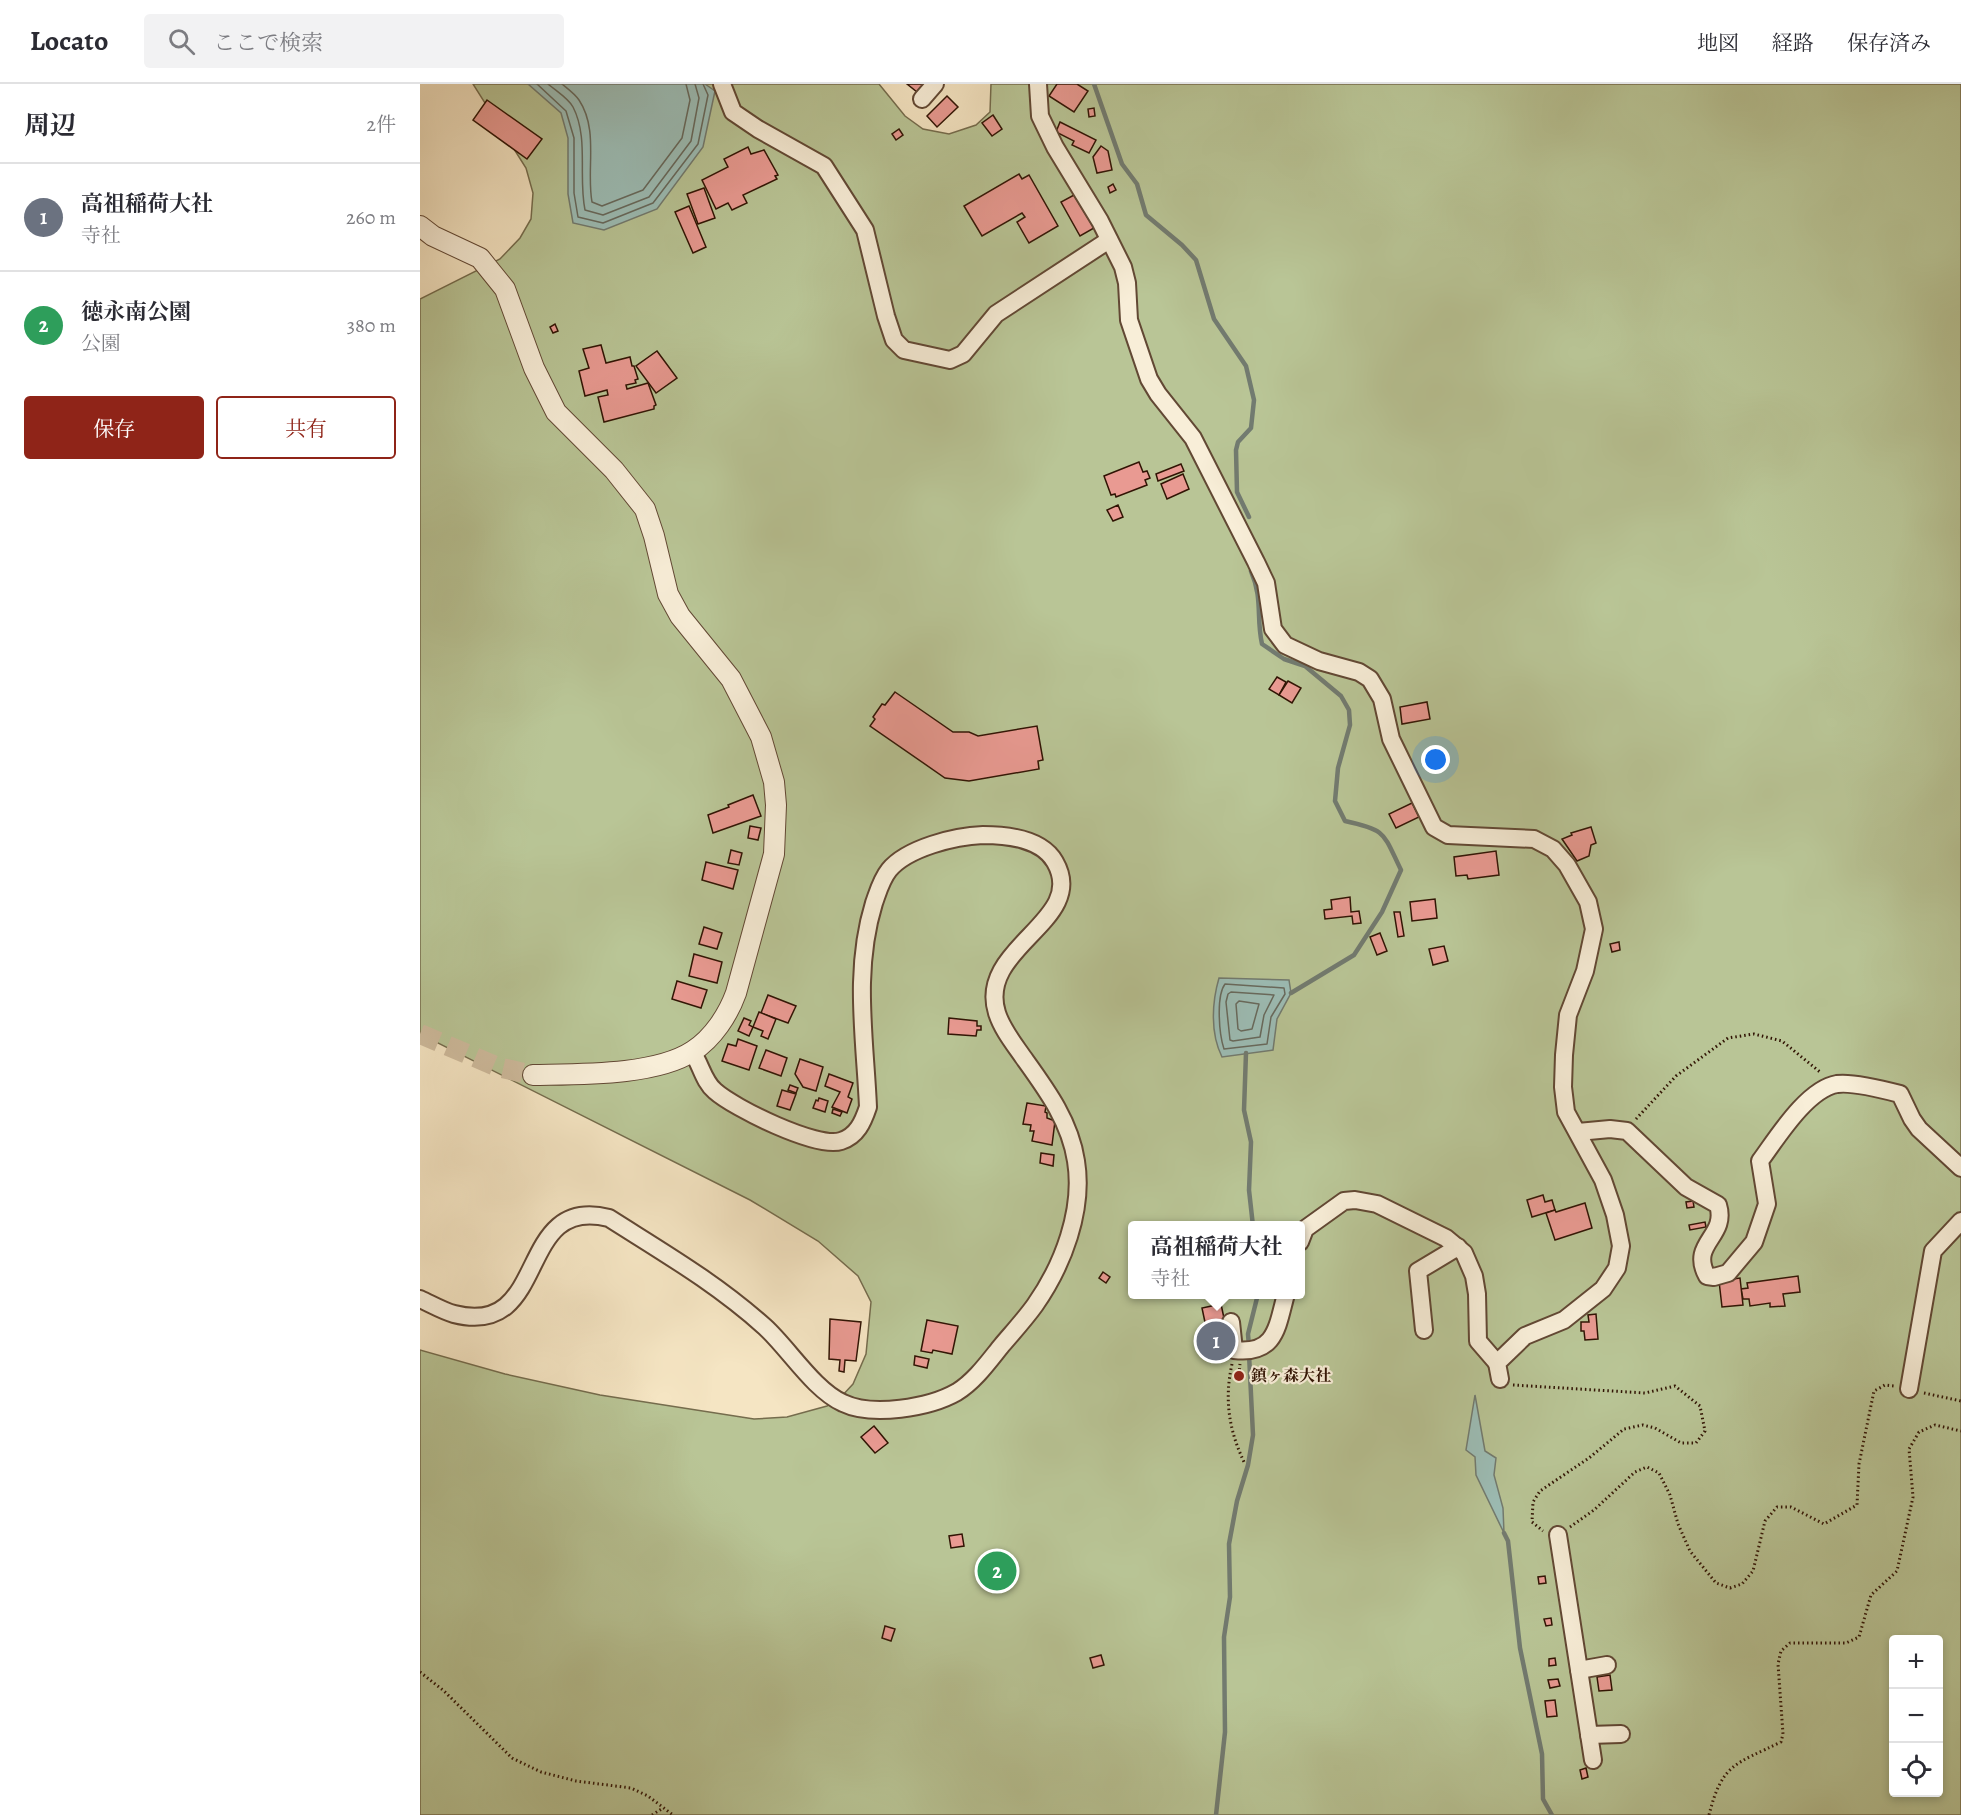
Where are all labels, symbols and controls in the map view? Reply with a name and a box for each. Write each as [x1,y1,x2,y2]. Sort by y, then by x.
search box [144,14,564,68]
text: Locato [30,22,108,60]
icon: search [165,25,198,58]
text: ここで検索 [213,28,323,58]
text: 地図 [1697,29,1739,57]
text: 経路 [1772,29,1814,57]
text: 保存済み [1847,29,1931,57]
text: 周辺 [24,108,76,143]
text: 2件 [367,111,396,138]
text: 高祖稲荷大社 [81,189,213,219]
text: 1 [40,204,47,231]
text: 260 m [346,204,396,231]
text: 寺社 [81,222,121,249]
text: 徳永南公園 [81,297,191,327]
text: 2 [39,312,48,339]
text: 380 m [347,312,396,339]
text: 公園 [81,330,121,357]
button: 保存 [24,396,204,459]
button: 共有 [216,396,396,459]
your location [1421,745,1450,774]
popup [1128,1221,1305,1299]
text: 高祖稲荷大社 [1150,1232,1283,1262]
text: 寺社 [1150,1265,1190,1292]
pin: 1 [1196,1318,1236,1364]
place label: 鎮ヶ森大社 [1251,1365,1331,1387]
marker: 鎮ヶ森大社 [1232,1369,1246,1383]
pin: 2 [978,1548,1016,1594]
map controls [1889,1635,1943,1797]
button: + [1889,1635,1943,1689]
button: − [1889,1689,1943,1743]
button: locate [1889,1743,1943,1797]

